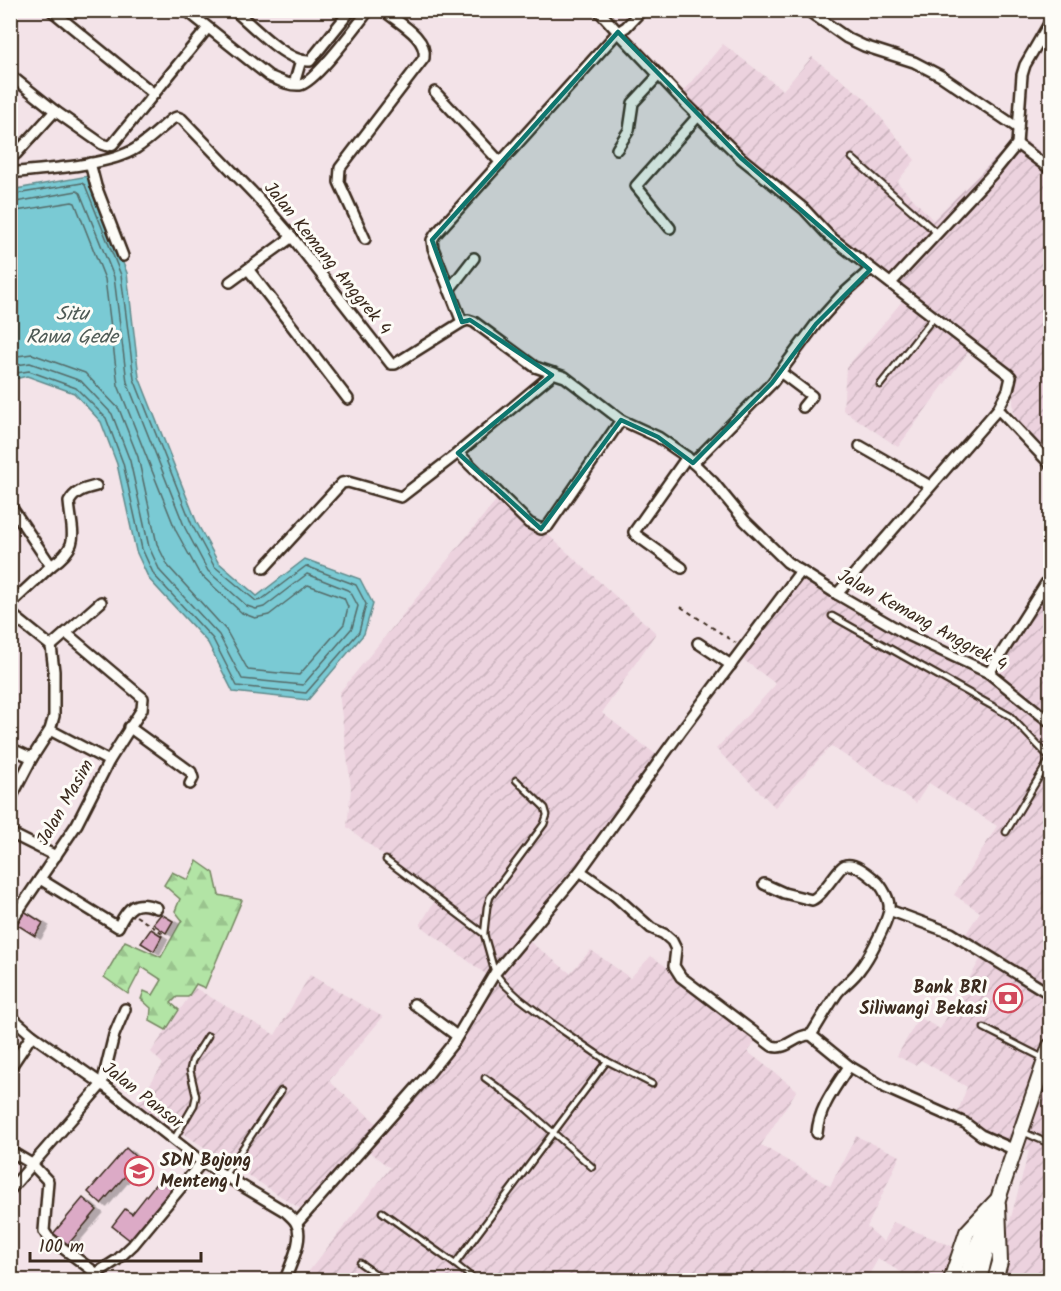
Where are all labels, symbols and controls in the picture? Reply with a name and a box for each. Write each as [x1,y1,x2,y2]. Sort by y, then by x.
street label: Jalan Kemang Anggrek 4 [256,176,398,342]
water label: Situ Rawa Gede [26,299,120,354]
street label: Jalan Kemang Anggrek 4 [832,562,1012,680]
street label: Jalan Masim [30,754,102,852]
place label: Bank BRI Siliwangi Bekasi [860,974,987,1024]
bank icon: Bank BRI Siliwangi Bekasi [992,982,1024,1014]
street label: Jalan Pansor [95,1055,190,1138]
place label: SDN Bojong Menteng I [160,1147,251,1197]
school or university icon: SDN Bojong Menteng I [123,1155,155,1187]
scale bar [30,1225,201,1263]
text: 100 m [39,1233,84,1262]

